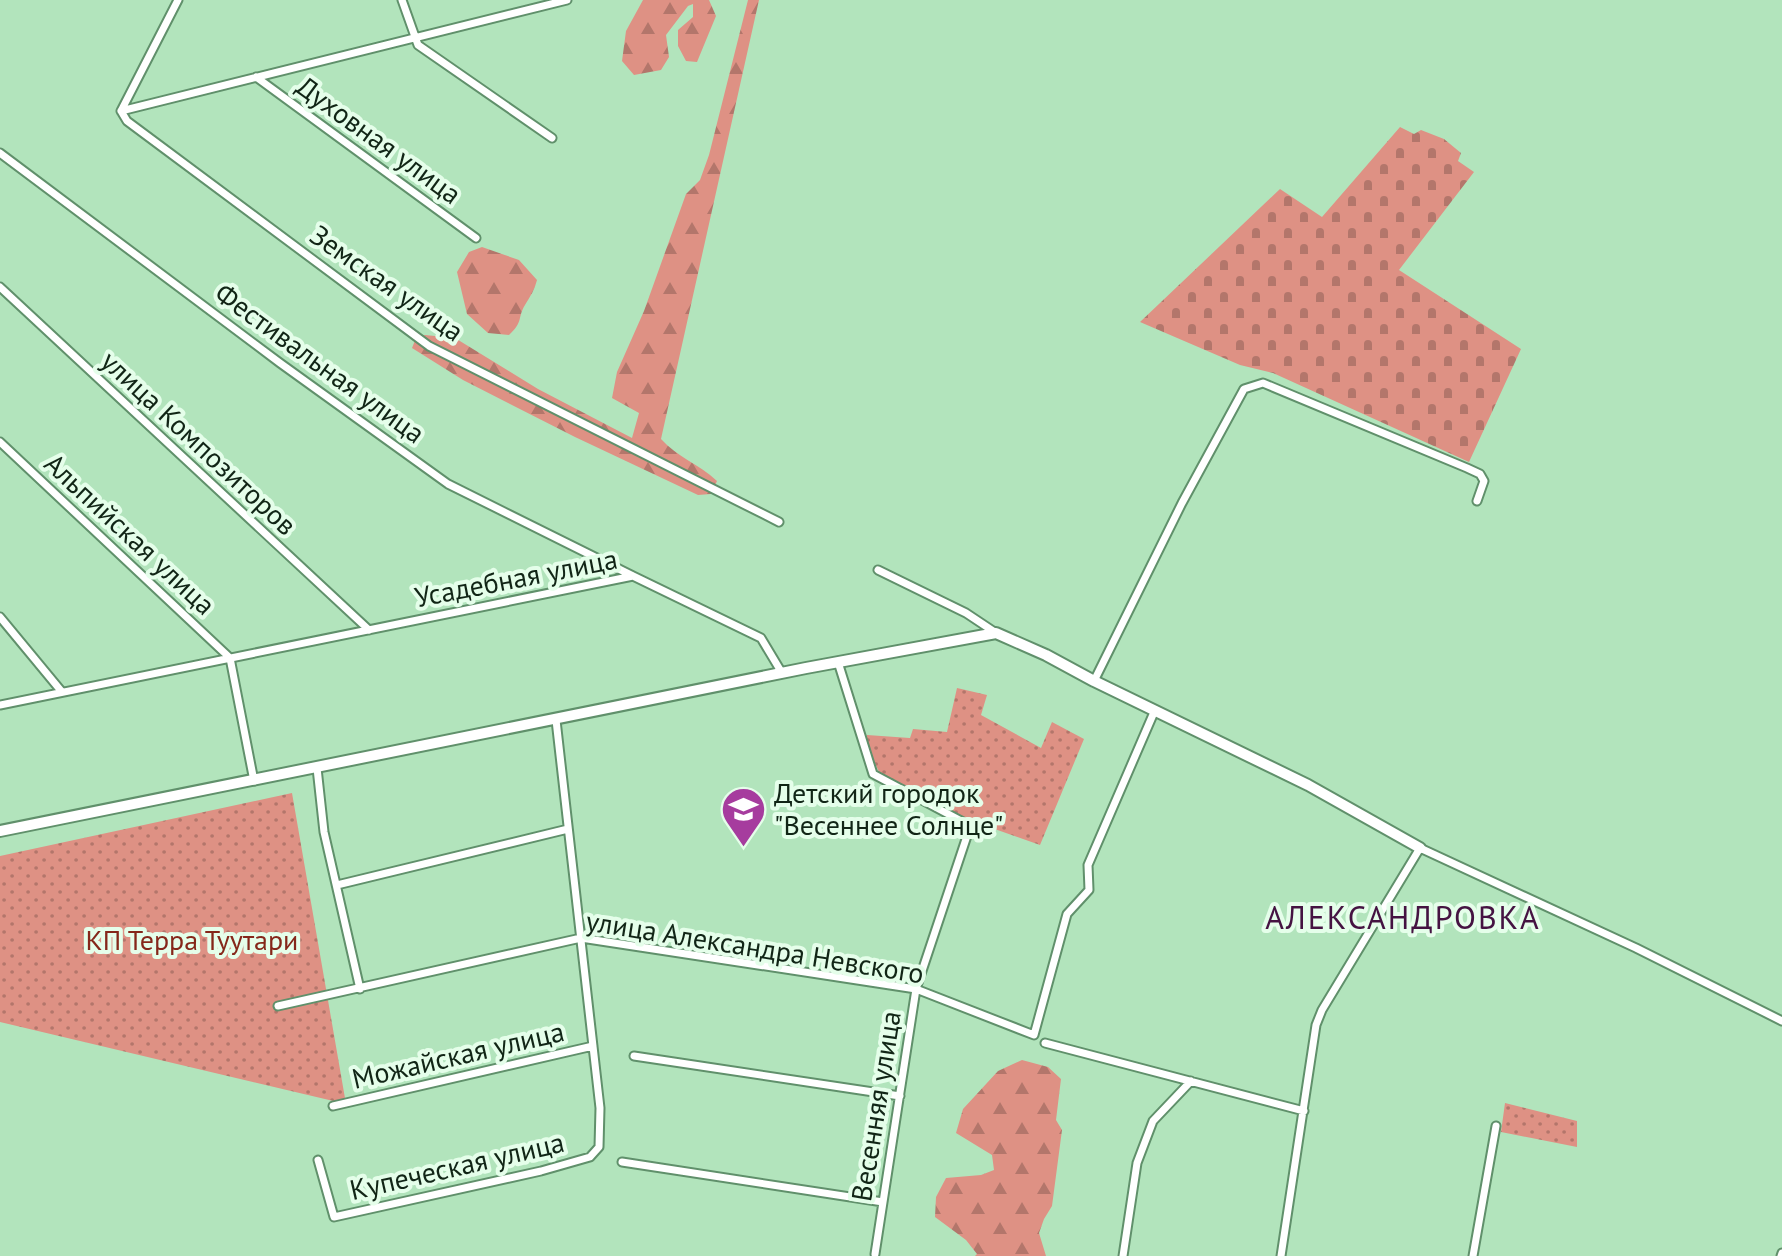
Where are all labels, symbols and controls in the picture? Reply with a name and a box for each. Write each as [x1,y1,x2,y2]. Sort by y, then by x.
street label: Духовная улица [290,67,469,212]
street label: Земская улица [303,216,471,349]
street label: Фестивальная улица [208,274,432,451]
street label: улица Композиторов [94,342,305,543]
street label: Альпийская улица [37,445,224,622]
street label: Усадебная улица [411,540,620,615]
place label: Детский городок "Весеннее Солнце" [774,774,1003,843]
school or university icon: Детский городок "Весеннее Солнце" [719,785,767,848]
district label: АЛЕКСАНДРОВКА [1265,896,1541,938]
street label: улица Александра Невского [584,902,927,991]
park label: КП Терра Туутари [86,921,298,958]
street label: Весенняя улица [842,1008,909,1204]
street label: Можайская улица [348,1012,568,1097]
street label: Купеческая улица [346,1123,568,1208]

